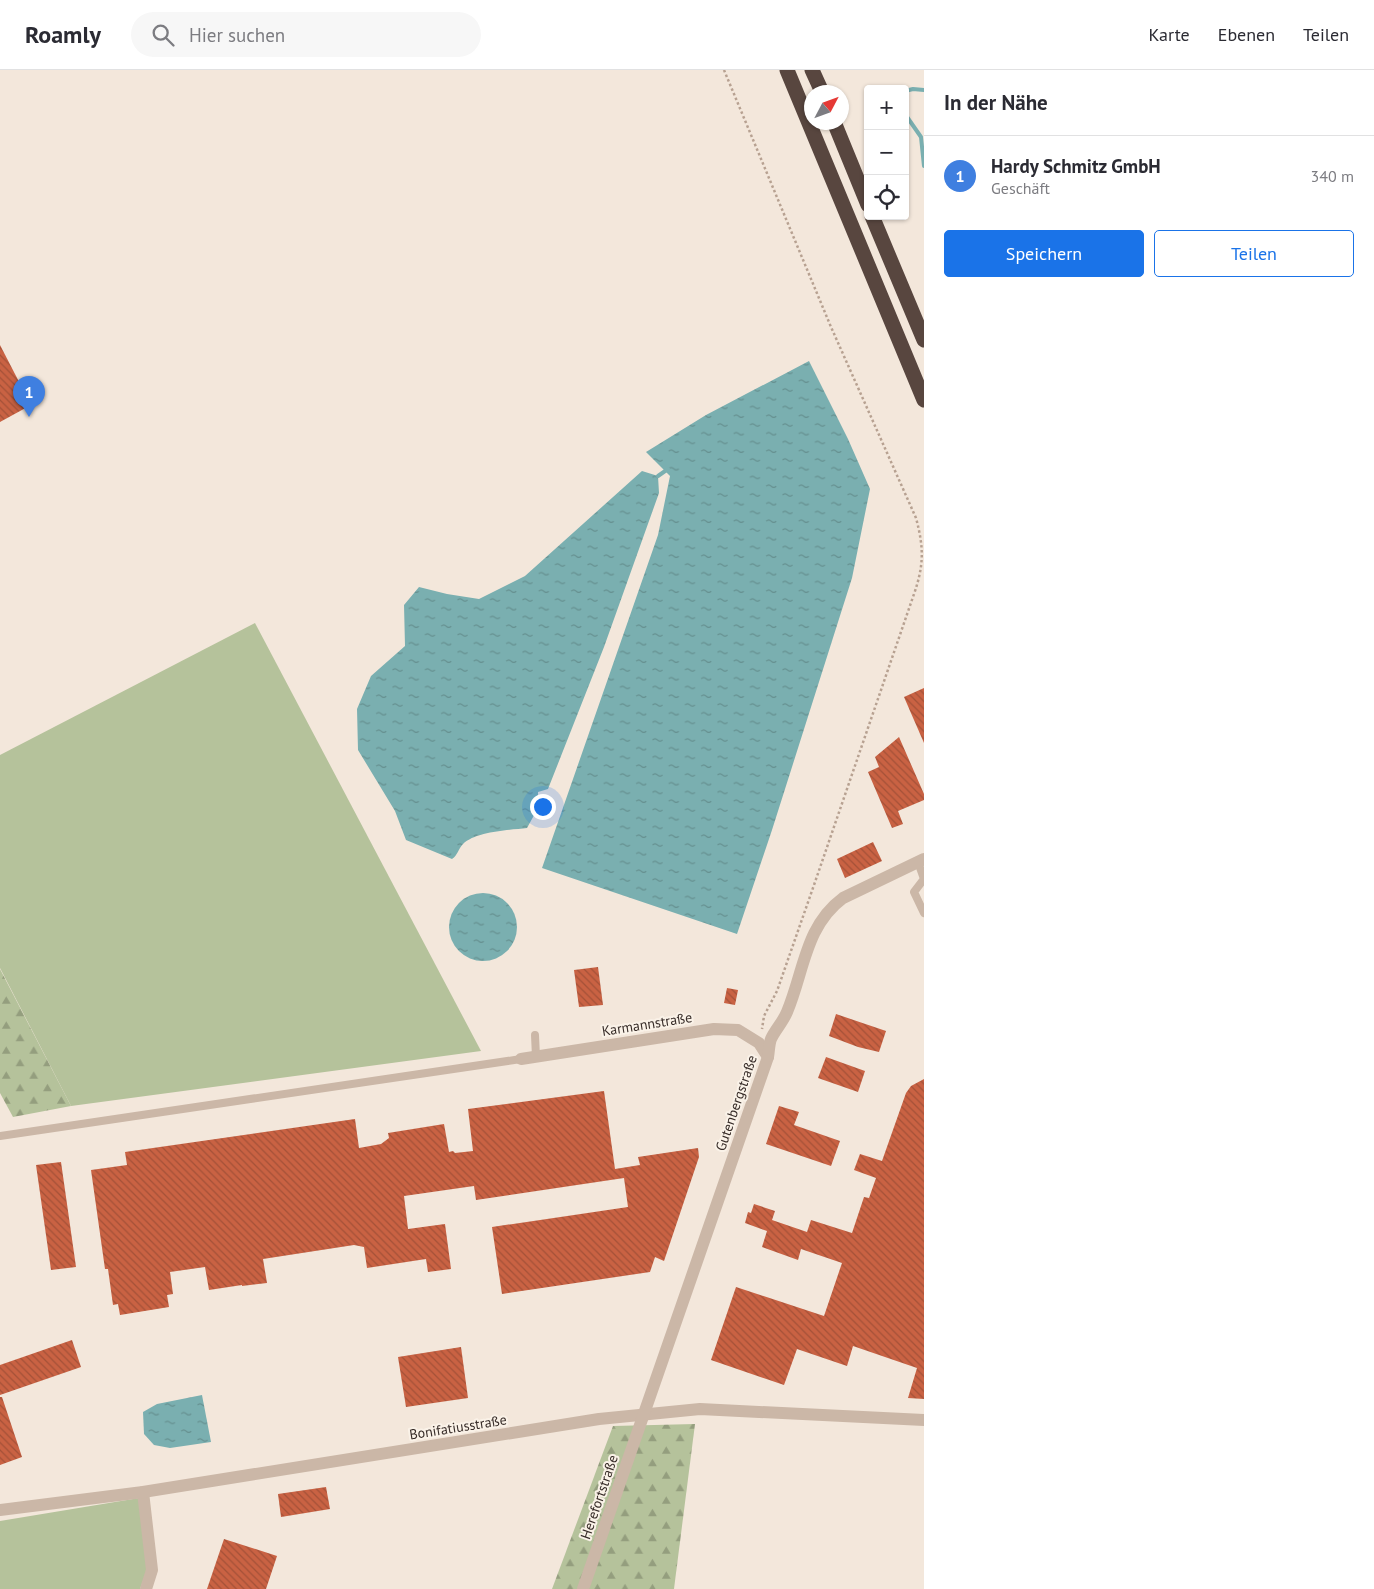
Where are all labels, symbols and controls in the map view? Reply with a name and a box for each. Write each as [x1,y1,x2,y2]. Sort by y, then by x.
search box [131,12,481,57]
text: Roamly [25,19,101,50]
icon: search [149,21,177,49]
text: Hier suchen [189,23,285,47]
text: Karte [1149,23,1190,46]
text: Ebenen [1218,23,1275,46]
text: Teilen [1303,23,1349,46]
north arrow [804,85,849,130]
map controls [864,85,909,220]
button: + [864,85,909,130]
text: In der Nähe [944,89,1048,116]
button: − [864,130,909,175]
text: Hardy Schmitz GmbH [991,154,1161,178]
text: 1 [955,166,965,186]
text: 340 m [1311,166,1354,186]
button: locate [864,175,909,220]
text: Geschäft [991,178,1050,198]
button: Speichern [944,230,1144,277]
button: Teilen [1154,230,1354,277]
pin: 1 [13,376,45,417]
your location [530,794,556,820]
street label: Karmannstraße [601,1008,693,1040]
street label: Gutenbergstraße [711,1053,761,1153]
street label: Bonifatiusstraße [408,1410,508,1444]
street label: Herefortstraße [576,1453,622,1541]

